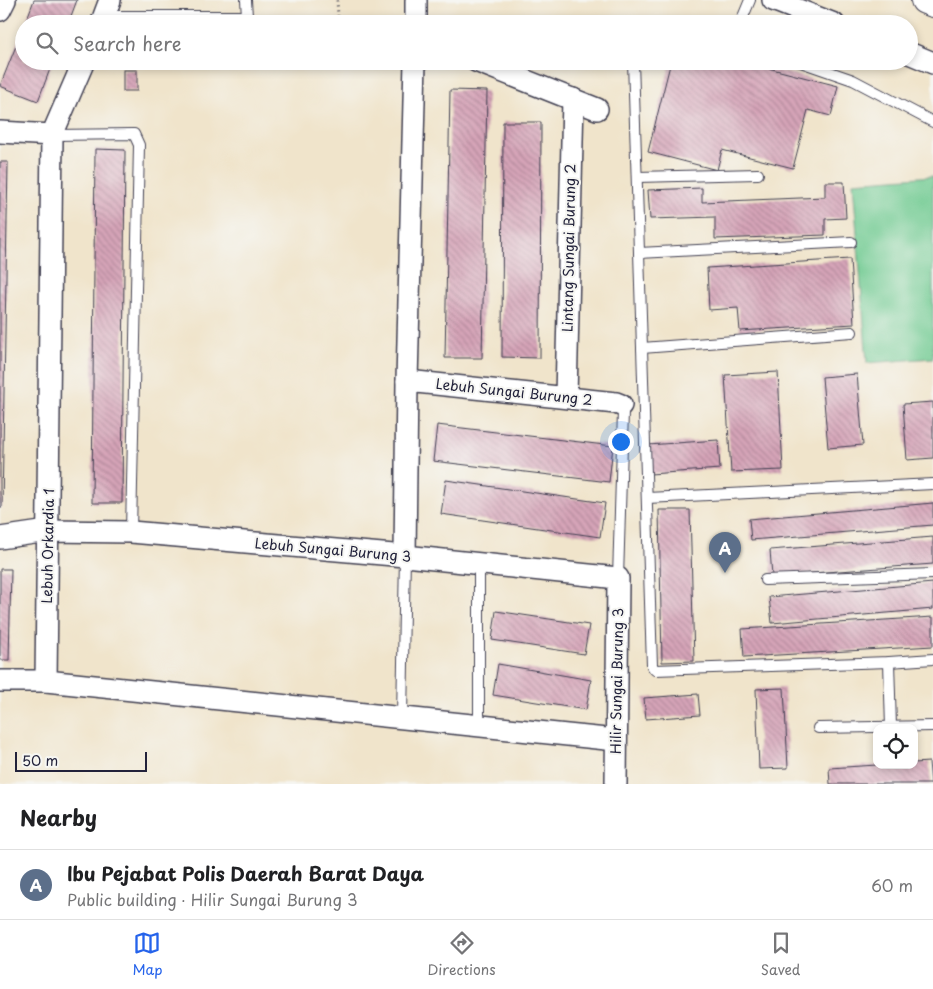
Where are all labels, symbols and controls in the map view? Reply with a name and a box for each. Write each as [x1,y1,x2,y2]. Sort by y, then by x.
search box [15,15,918,70]
icon: search [33,29,61,57]
text: Search here [73,29,182,57]
street label: Lintang Sungai Burung 2 [557,163,580,332]
street label: Lebuh Sungai Burung 2 [435,373,593,410]
your location [608,429,634,455]
street label: Lebuh Orkardia 1 [36,488,59,604]
street label: Lebuh Sungai Burung 3 [254,532,412,567]
pin: A [709,532,741,573]
street label: Hilir Sungai Burung 3 [605,608,628,754]
map controls [873,724,918,769]
button: locate [873,724,918,769]
scale bar [15,749,148,772]
text: 50 m [22,750,58,771]
text: Nearby [20,801,97,833]
text: Ibu Pejabat Polis Daerah Barat Daya [67,859,424,887]
text: A [30,873,42,897]
text: 60 m [871,873,913,897]
text: Public building · Hilir Sungai Burung 3 [67,887,358,911]
tab: Map [133,929,162,980]
tab: Directions [428,929,496,980]
tab: Saved [761,929,800,980]

